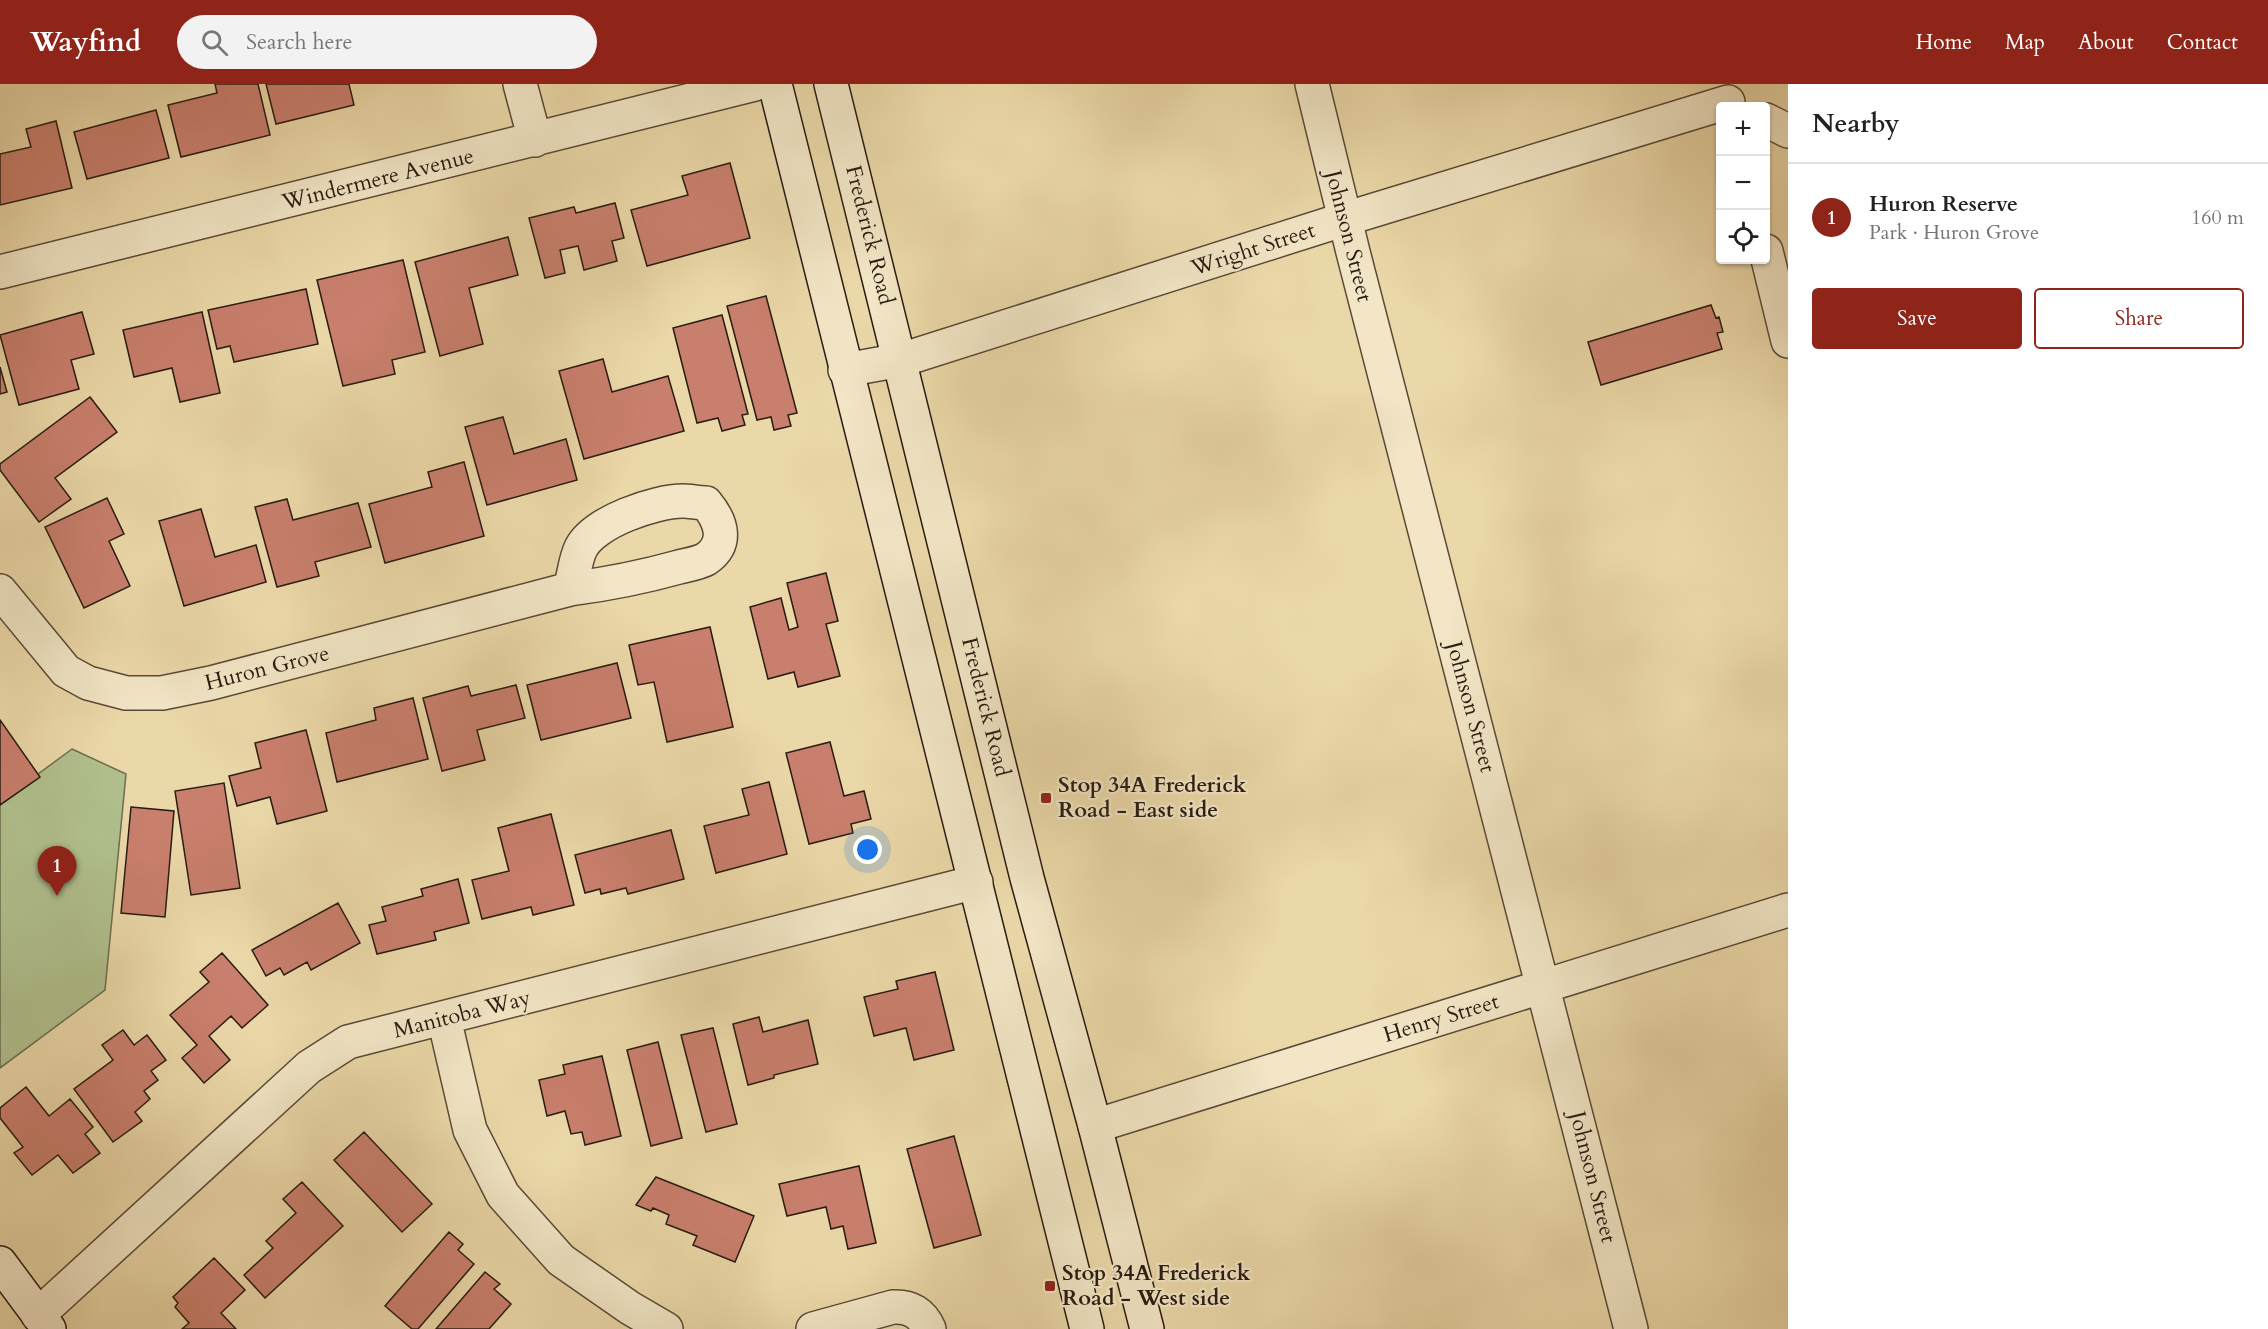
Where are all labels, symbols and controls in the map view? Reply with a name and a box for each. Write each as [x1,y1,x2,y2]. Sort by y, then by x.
search box [177,15,597,69]
text: Wayfind [30,23,141,61]
icon: search [198,26,231,59]
text: Search here [246,27,353,57]
text: Home [1916,28,1972,57]
text: Map [2005,28,2045,57]
text: About [2078,28,2134,57]
text: Contact [2167,28,2238,57]
map controls [1716,102,1770,264]
button: + [1716,102,1770,156]
text: Nearby [1812,106,1900,141]
street label: Windermere Avenue [278,141,477,218]
button: − [1716,156,1770,210]
street label: Frederick Road [838,162,902,308]
street label: Johnson Street [1317,164,1380,305]
text: Huron Reserve [1869,189,2018,219]
text: 1 [1826,204,1837,231]
text: 160 m [2191,204,2244,231]
button: locate [1716,210,1770,264]
street label: Wright Street [1186,215,1319,283]
text: Park · Huron Grove [1869,219,2039,246]
button: Save [1812,288,2022,349]
button: Share [2034,288,2244,349]
street label: Frederick Road [954,634,1018,780]
street label: Johnson Street [1438,635,1503,776]
street label: Huron Grove [202,638,332,698]
place label: Stop 34A Frederick Road - East side [1058,770,1247,825]
marker: Stop 34A Frederick Road - East side [1039,791,1053,805]
your location [853,835,882,864]
pin: 1 [38,846,76,896]
street label: Manitoba Way [390,982,534,1046]
street label: Henry Street [1380,986,1503,1050]
street label: Johnson Street [1561,1105,1624,1246]
place label: Stop 34A Frederick Road - West side [1062,1258,1251,1313]
marker: Stop 34A Frederick Road - West side [1043,1279,1057,1293]

